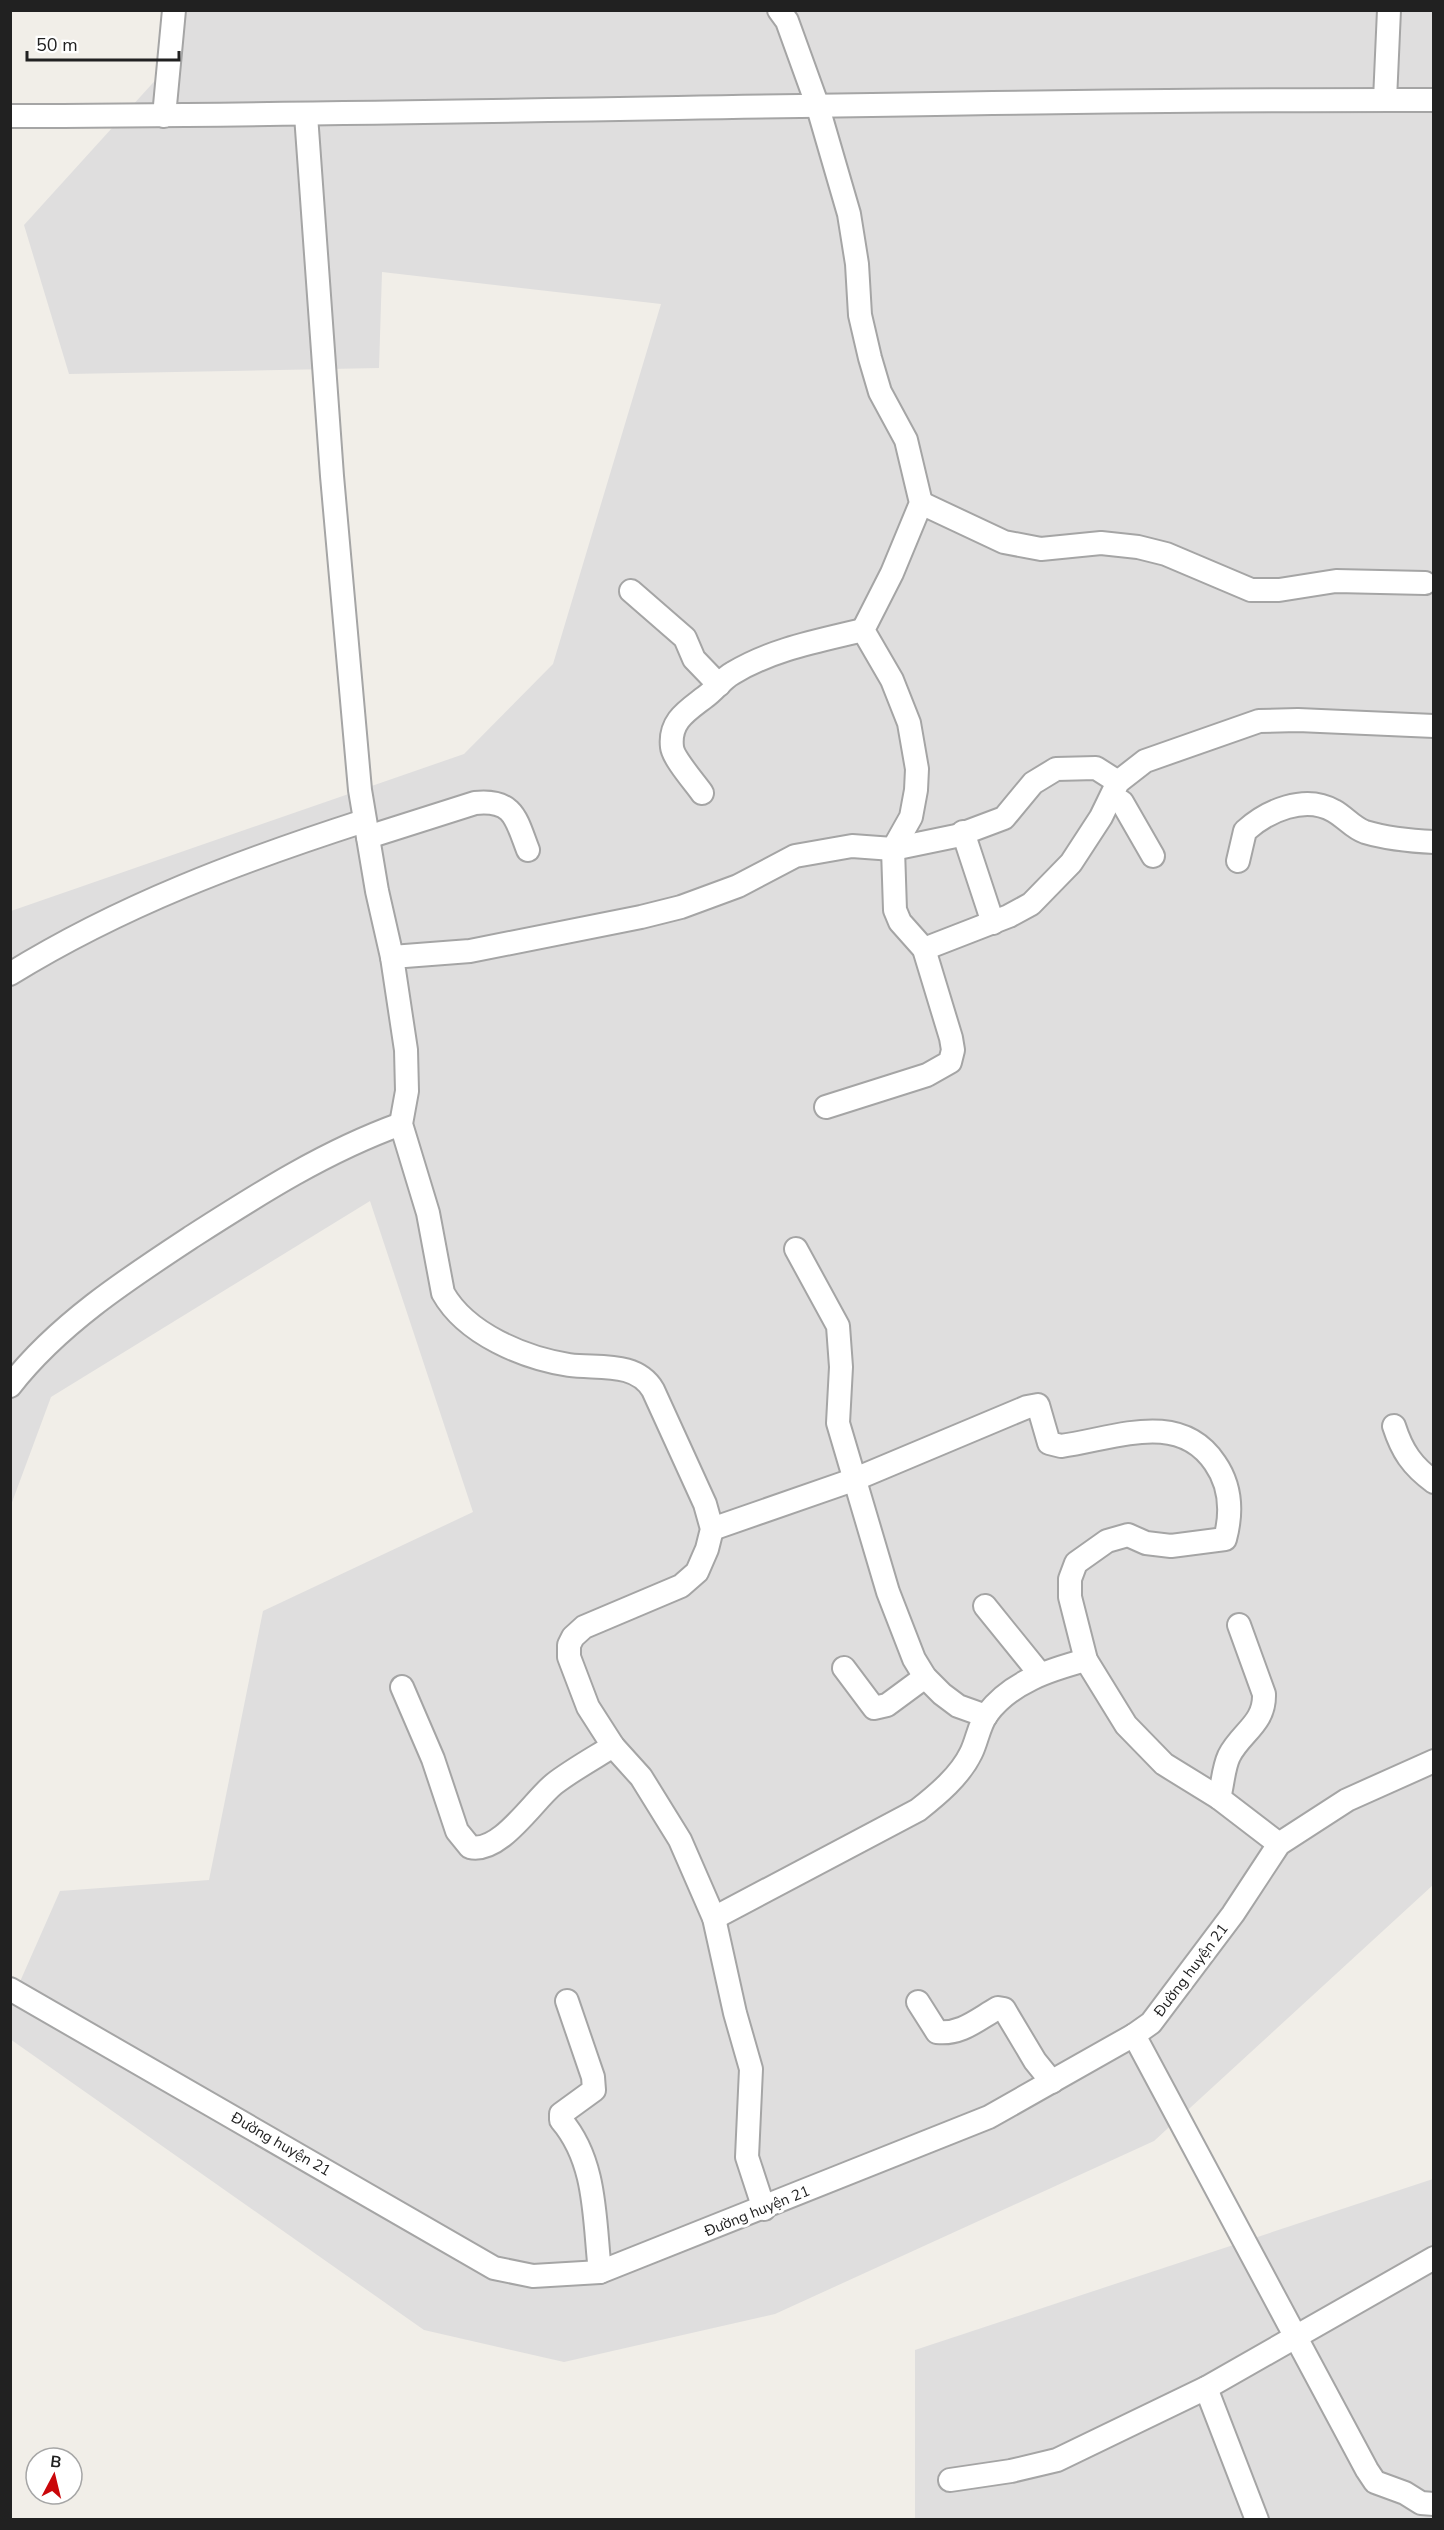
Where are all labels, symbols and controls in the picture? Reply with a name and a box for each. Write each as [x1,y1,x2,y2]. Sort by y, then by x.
scale bar [27,24,178,62]
text: 50 m [36,33,78,57]
street label: Đường huyện 21 [1149,1919,1233,2022]
street label: Đường huyện 21 [227,2107,334,2181]
street label: Đường huyện 21 [700,2181,813,2242]
north arrow [24,2446,84,2506]
text: B [49,2451,63,2474]

